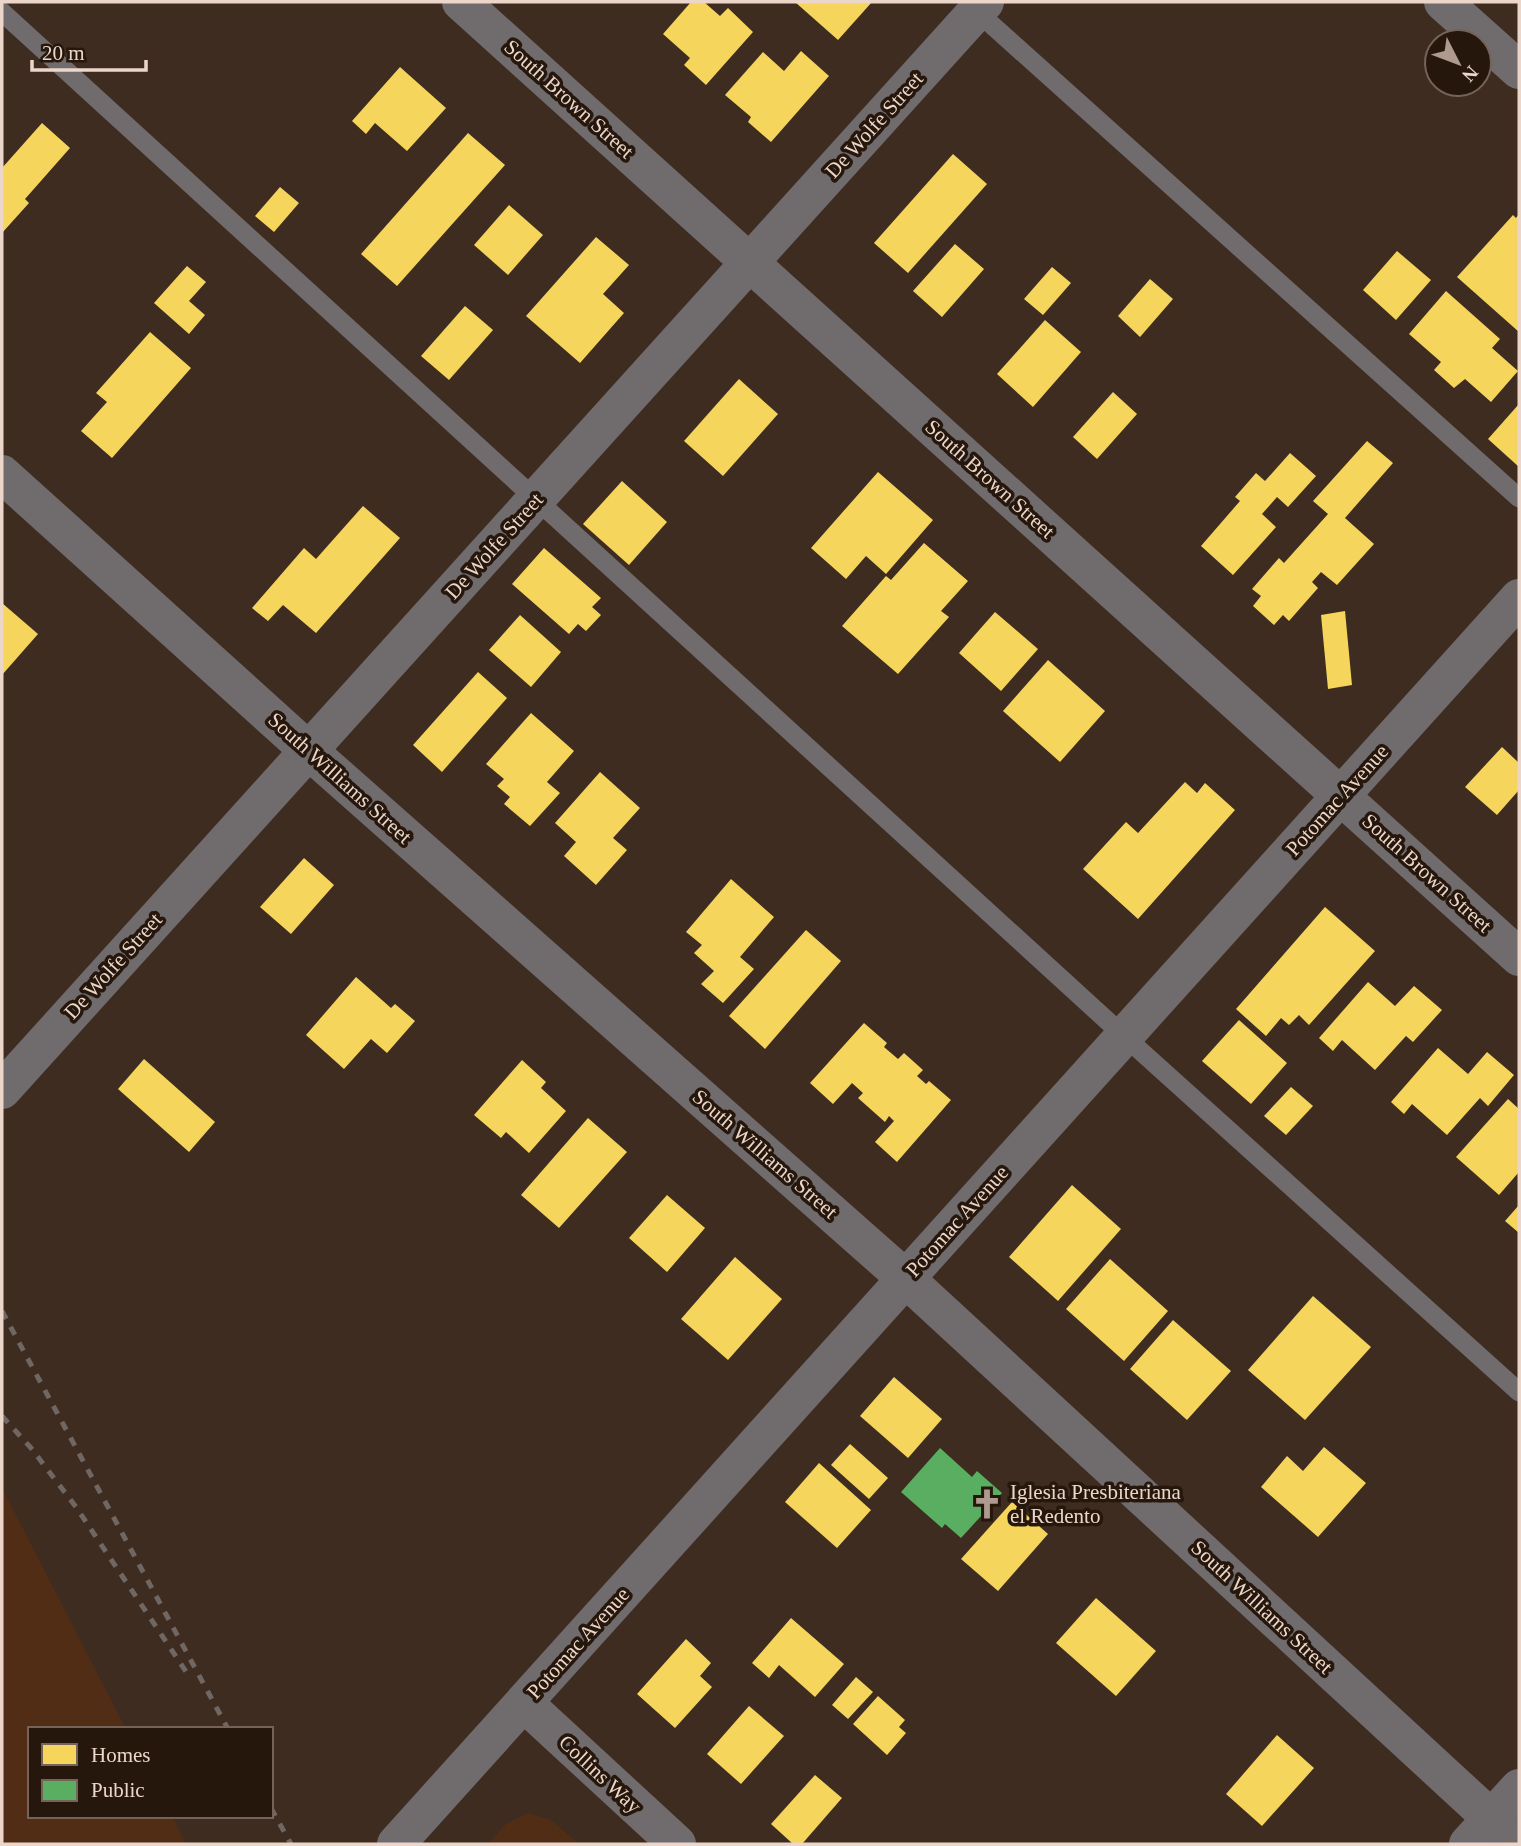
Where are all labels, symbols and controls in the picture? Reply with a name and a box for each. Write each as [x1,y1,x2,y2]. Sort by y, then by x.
scale bar [32,28,145,72]
north arrow [1423,28,1493,98]
street label: South Brown Street [499,35,639,163]
text: 20 m [42,41,85,65]
text: N [1458,62,1483,86]
street label: De Wolfe Street [820,67,928,183]
street label: South Brown Street [920,415,1060,543]
street label: De Wolfe Street [440,488,548,604]
street label: South Williams Street [264,707,417,849]
street label: Potomac Avenue [1281,739,1393,861]
street label: South Brown Street [1357,809,1497,937]
street label: De Wolfe Street [59,908,167,1024]
street label: South Williams Street [688,1084,843,1224]
street label: Potomac Avenue [901,1160,1013,1282]
place label: Iglesia Presbiteriana el Redento [1010,1480,1182,1528]
church icon: Iglesia Presbiteriana el Redento [970,1487,1004,1521]
street label: South Williams Street [1186,1535,1338,1679]
street label: Potomac Avenue [522,1582,634,1704]
legend [28,1727,273,1818]
street label: Collins Way [554,1730,646,1818]
text: Homes [91,1743,151,1767]
text: Public [91,1778,145,1802]

